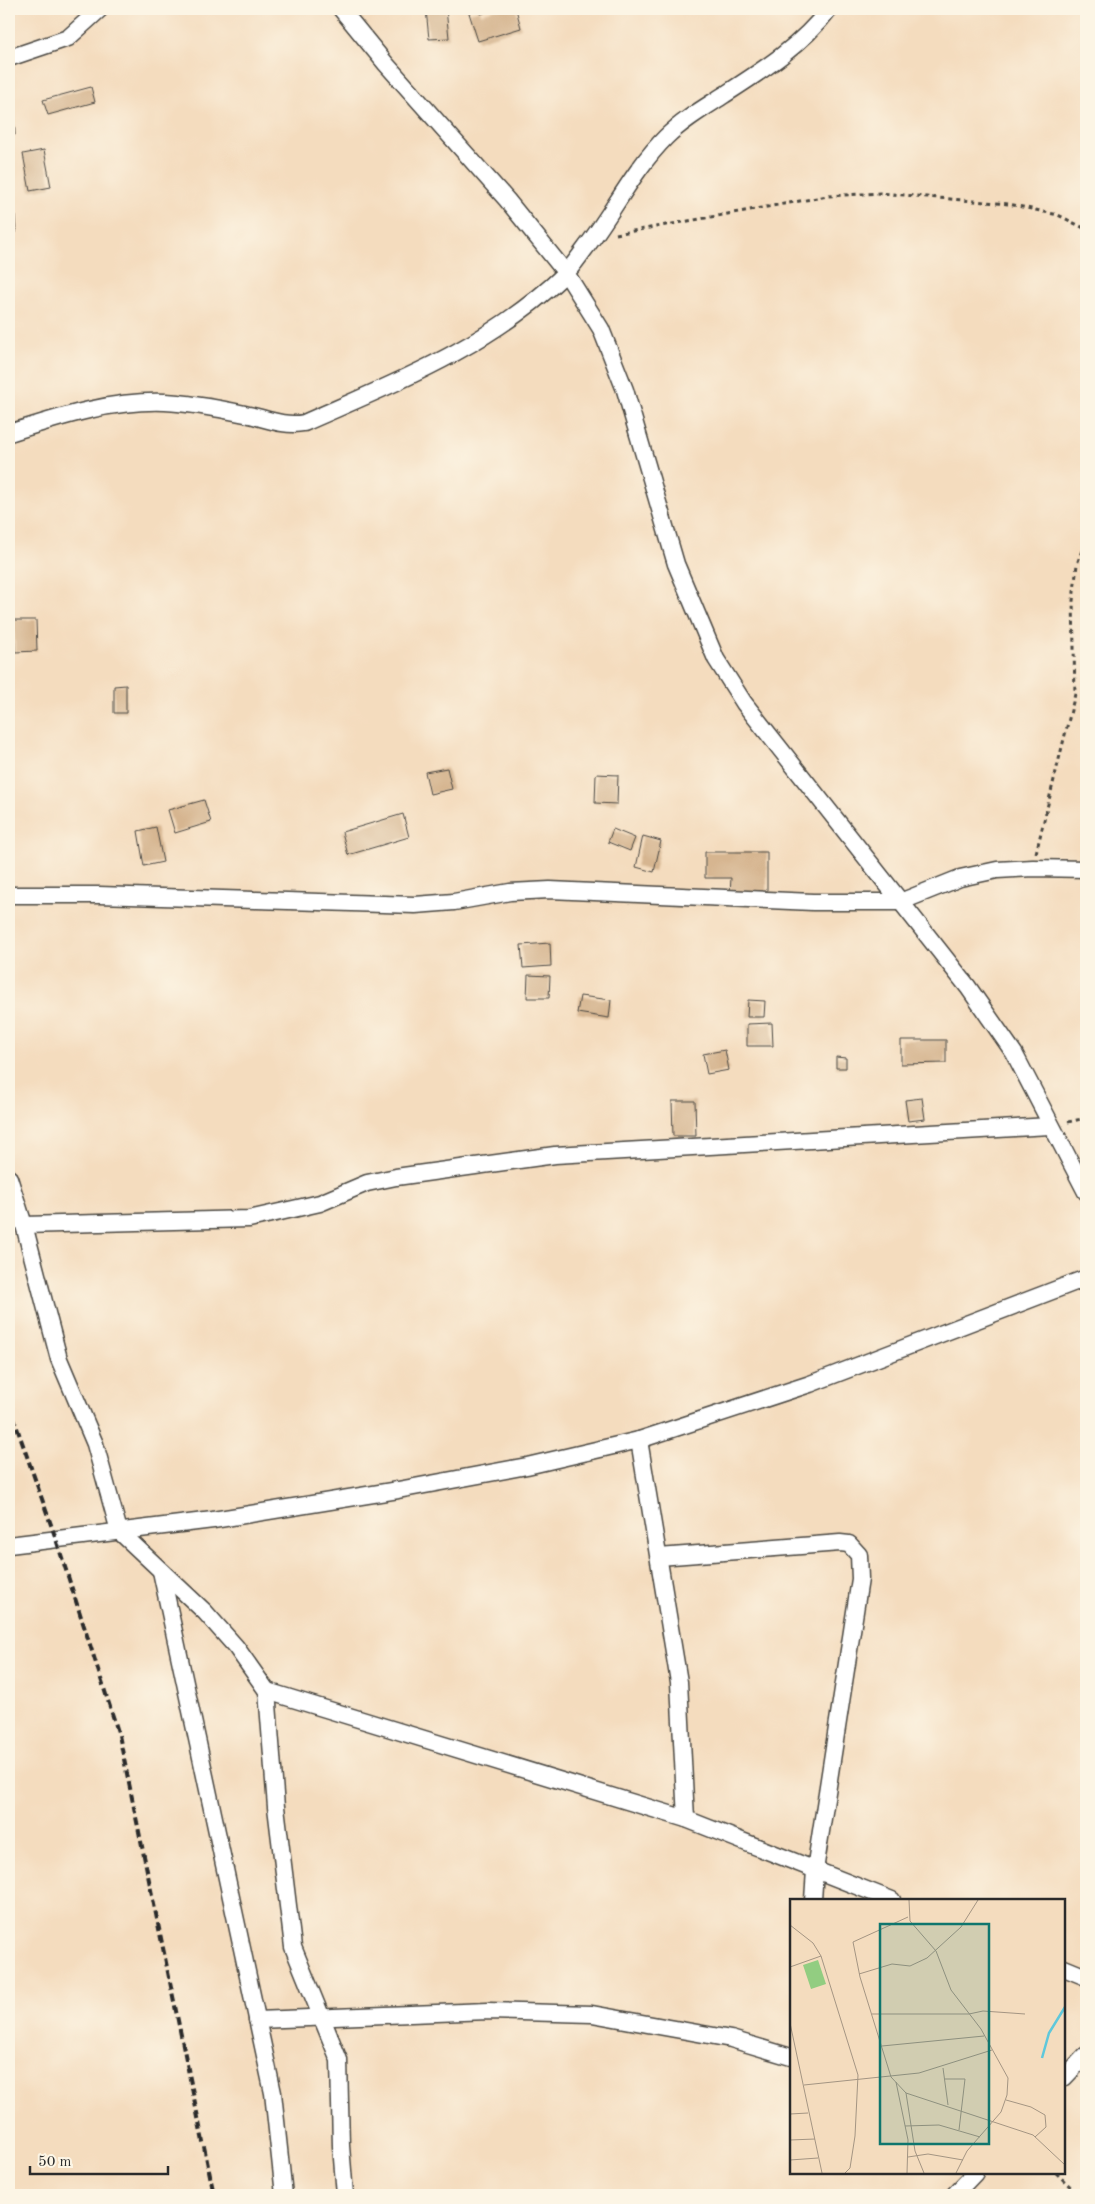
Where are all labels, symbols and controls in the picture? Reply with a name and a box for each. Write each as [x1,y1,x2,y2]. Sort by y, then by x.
inset map [790,1899,1065,2174]
scale bar [30,2144,168,2176]
text: 50 m [38,2155,72,2170]

